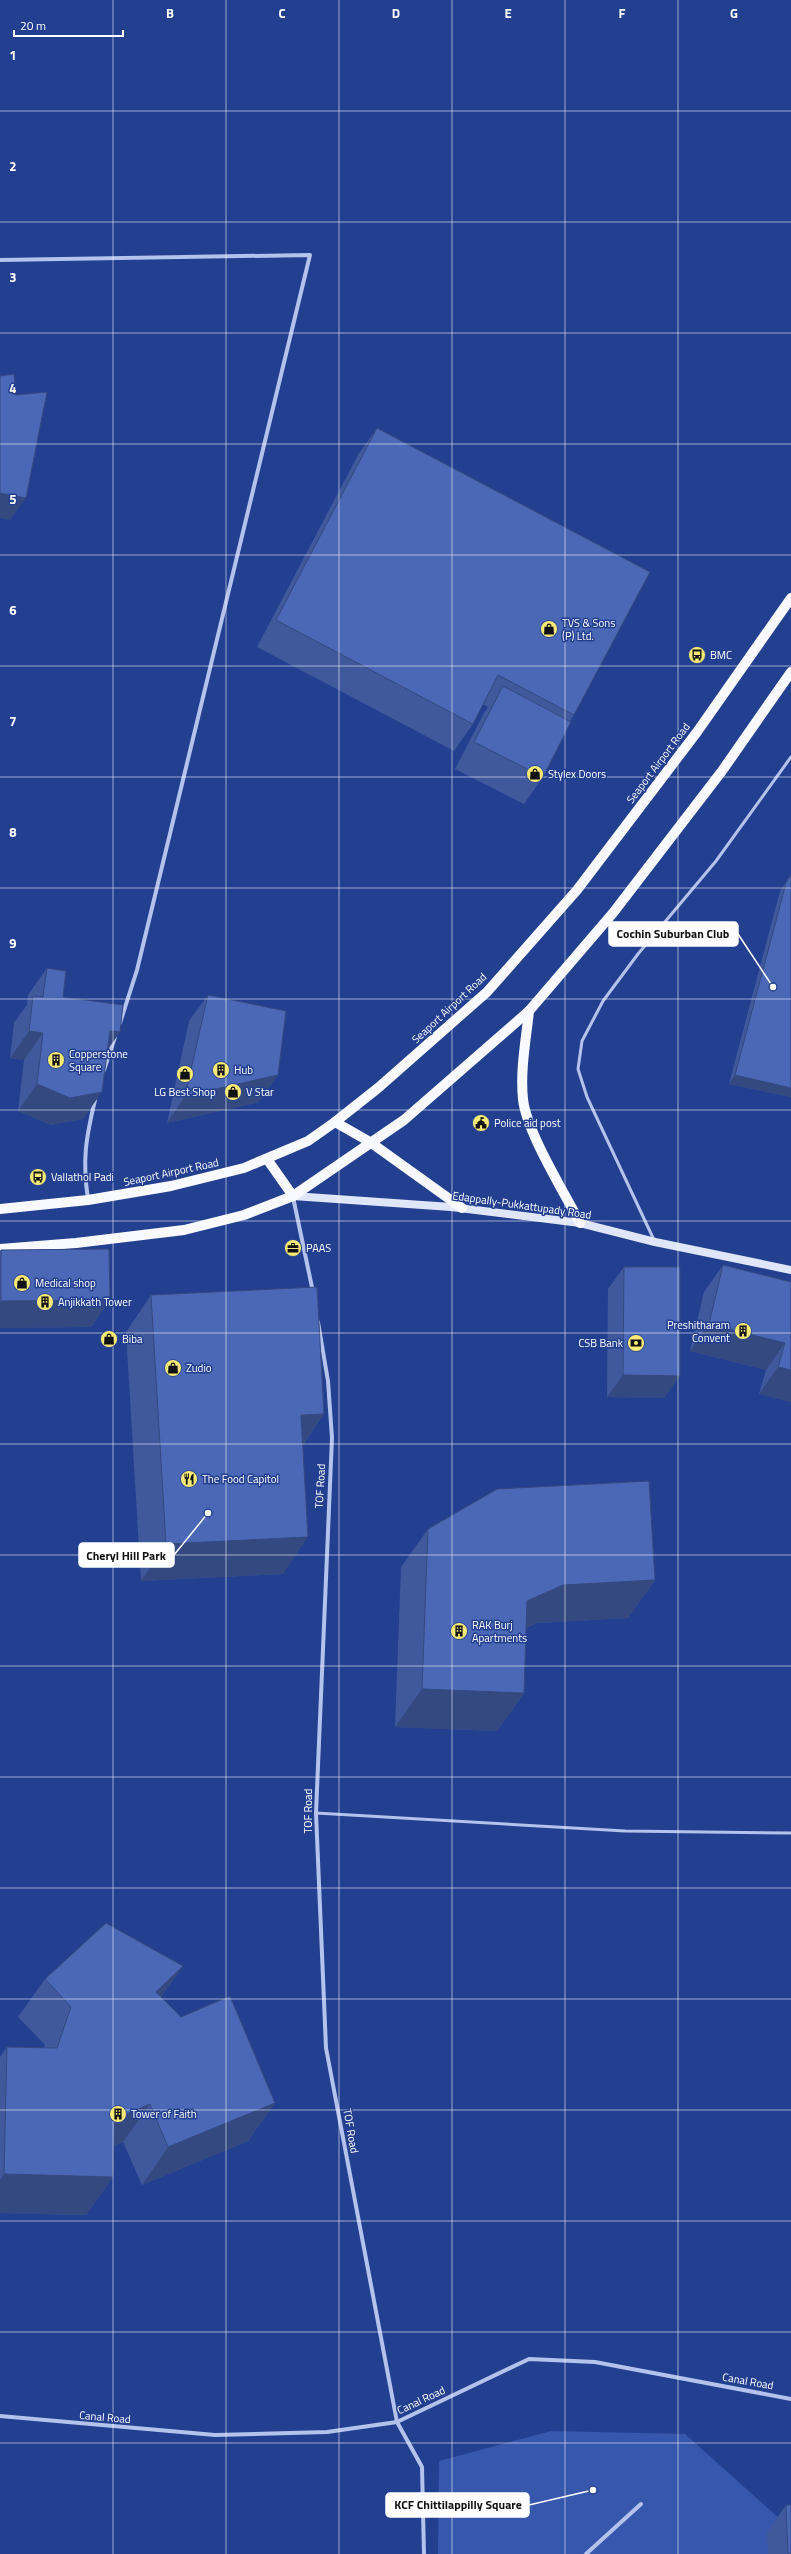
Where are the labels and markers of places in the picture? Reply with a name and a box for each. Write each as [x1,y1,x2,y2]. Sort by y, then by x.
place label: TVS & Sons (P) Ltd. [562,615,615,644]
shop icon: TVS & Sons (P) Ltd. [539,619,559,639]
bus stop icon: BMC [687,645,707,665]
place label: BMC [710,647,732,663]
shop icon: Stylex Doors [525,764,545,784]
place label: Stylex Doors [548,766,606,782]
callout: Cochin Suburban Club [609,922,738,946]
place label: Copperstone Square [69,1046,128,1075]
building icon: Copperstone Square [46,1050,66,1070]
building icon: Hub [211,1060,231,1080]
place label: Hub [234,1062,253,1078]
shop icon: LG Best Shop [175,1064,195,1084]
shop icon: V Star [223,1082,243,1102]
place label: LG Best Shop [154,1084,216,1100]
place label: V Star [246,1084,274,1100]
public building icon: Police aid post [471,1113,491,1133]
place label: Police aid post [494,1115,561,1131]
bus stop icon: Vallathol Padi [28,1167,48,1187]
place label: Vallathol Padi [51,1169,114,1185]
office icon: PAAS [283,1238,303,1258]
place label: PAAS [306,1240,331,1256]
shop icon: Medical shop [12,1273,32,1293]
place label: Medical shop [35,1275,96,1291]
building icon: Anjikkath Tower [35,1292,55,1312]
place label: Anjikkath Tower [58,1294,132,1310]
place label: Preshitharam Convent [667,1317,730,1346]
building icon: Preshitharam Convent [733,1321,753,1341]
shop icon: Biba [99,1329,119,1349]
place label: Biba [122,1331,143,1347]
bank icon: CSB Bank [626,1333,646,1353]
place label: CSB Bank [578,1335,624,1351]
shop icon: Zudio [163,1358,183,1378]
place label: Zudio [186,1360,212,1376]
restaurant icon: The Food Capitol [179,1469,199,1489]
place label: The Food Capitol [202,1471,279,1487]
callout: Cheryl Hill Park [79,1543,174,1567]
place label: RAK Burj Apartments [472,1617,527,1646]
building icon: RAK Burj Apartments [449,1621,469,1641]
building icon: Tower of Faith [108,2104,128,2124]
place label: Tower of Faith [131,2106,197,2122]
callout: KCF Chittilappilly Square [386,2493,529,2517]

